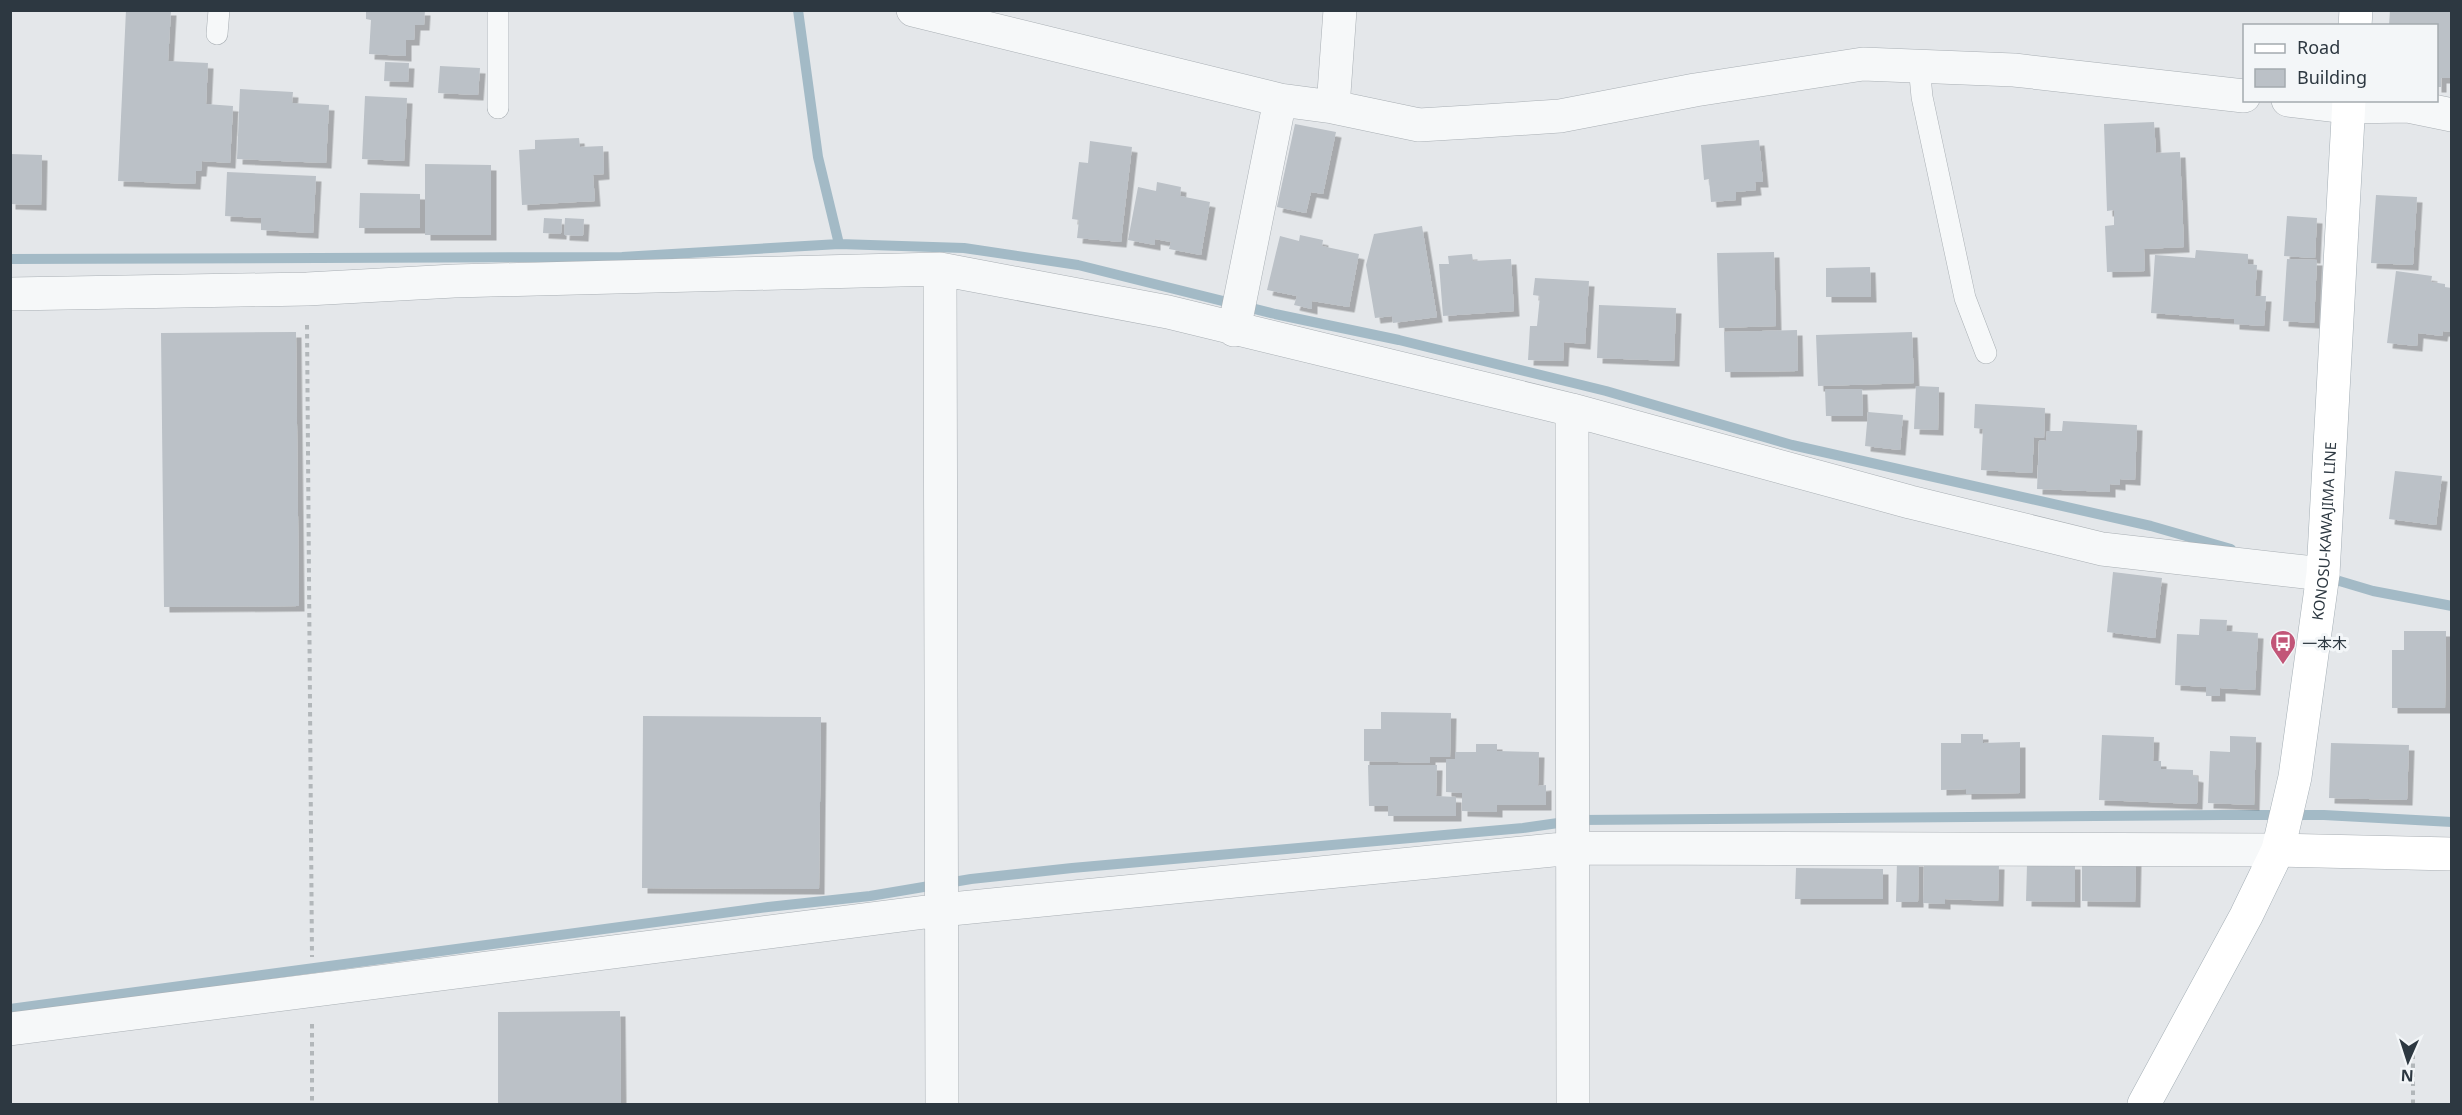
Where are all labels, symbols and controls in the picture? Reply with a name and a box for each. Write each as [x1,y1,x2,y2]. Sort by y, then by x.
legend [2243,24,2438,102]
text: Road [2297,35,2340,59]
text: Building [2297,65,2367,89]
street label: KONOSU-KAWAJIMA LINE [2307,441,2340,622]
bus stop icon: 一本木 [2268,628,2298,666]
place label: 一本木 [2302,633,2347,653]
north arrow [2378,1031,2438,1091]
text: N [2400,1065,2414,1087]

